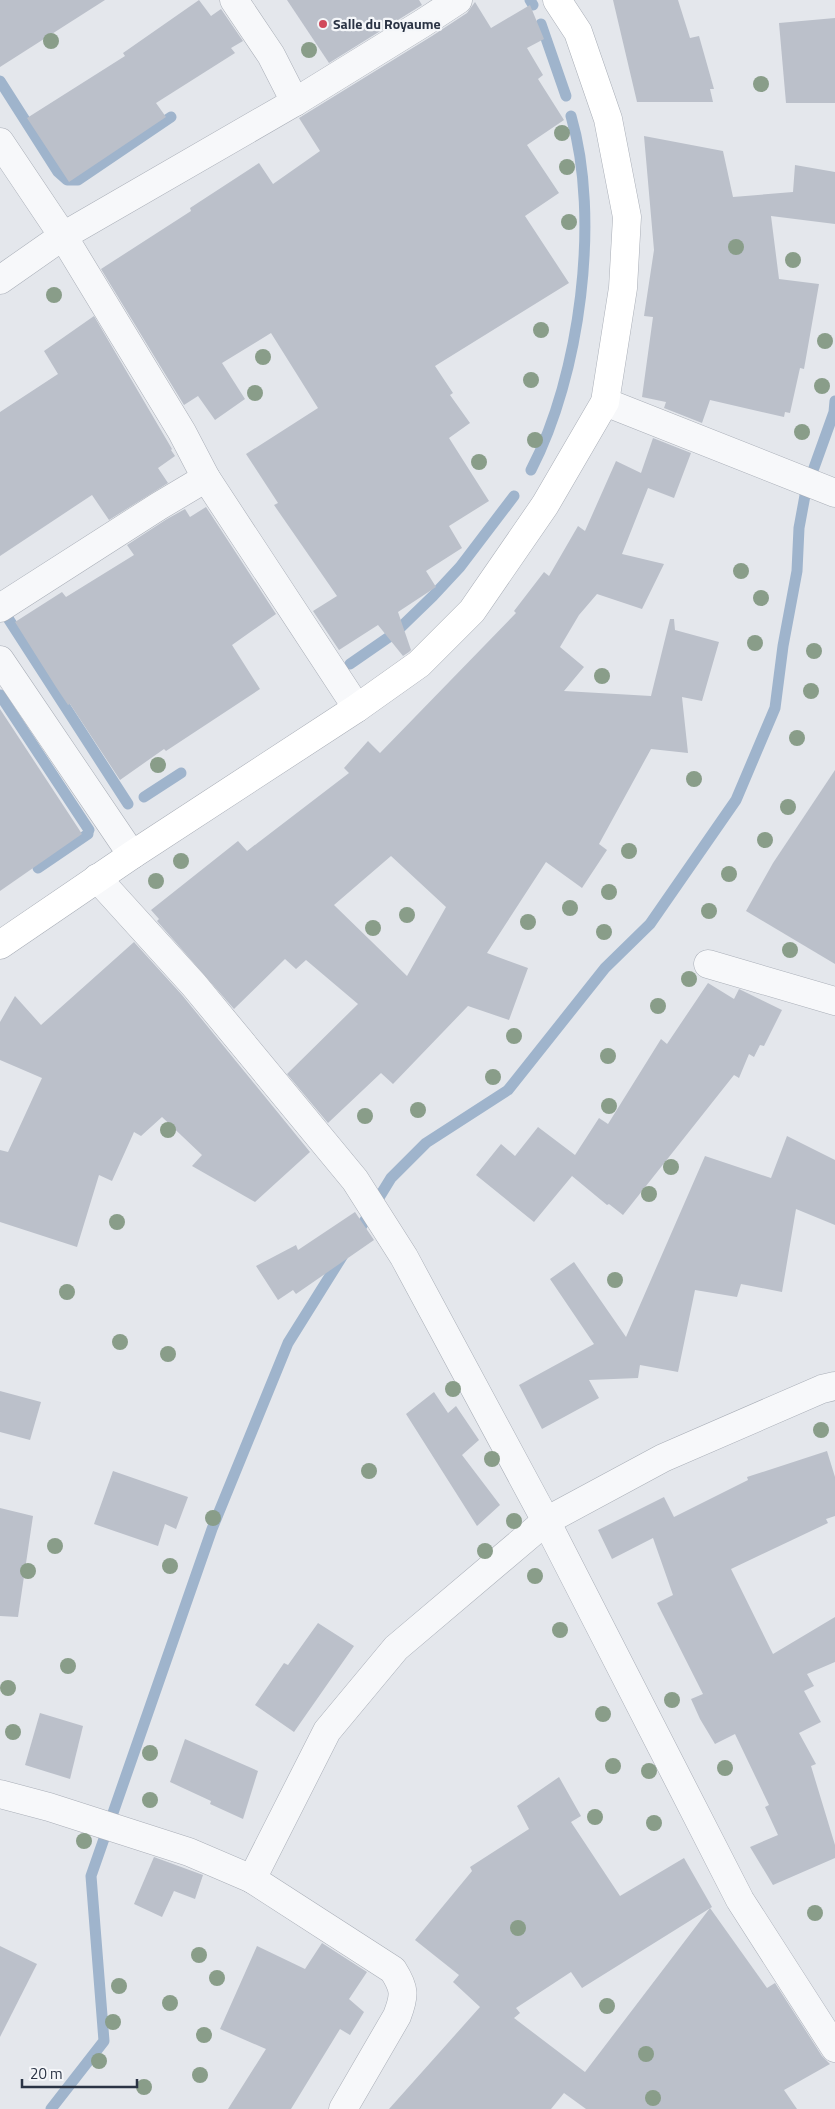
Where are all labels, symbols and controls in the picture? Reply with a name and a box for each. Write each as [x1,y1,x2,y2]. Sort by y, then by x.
place label: Salle du Royaume [333,13,441,34]
marker: Salle du Royaume [317,18,329,30]
scale bar [22,2056,138,2088]
text: 20 m [30,2062,63,2085]

